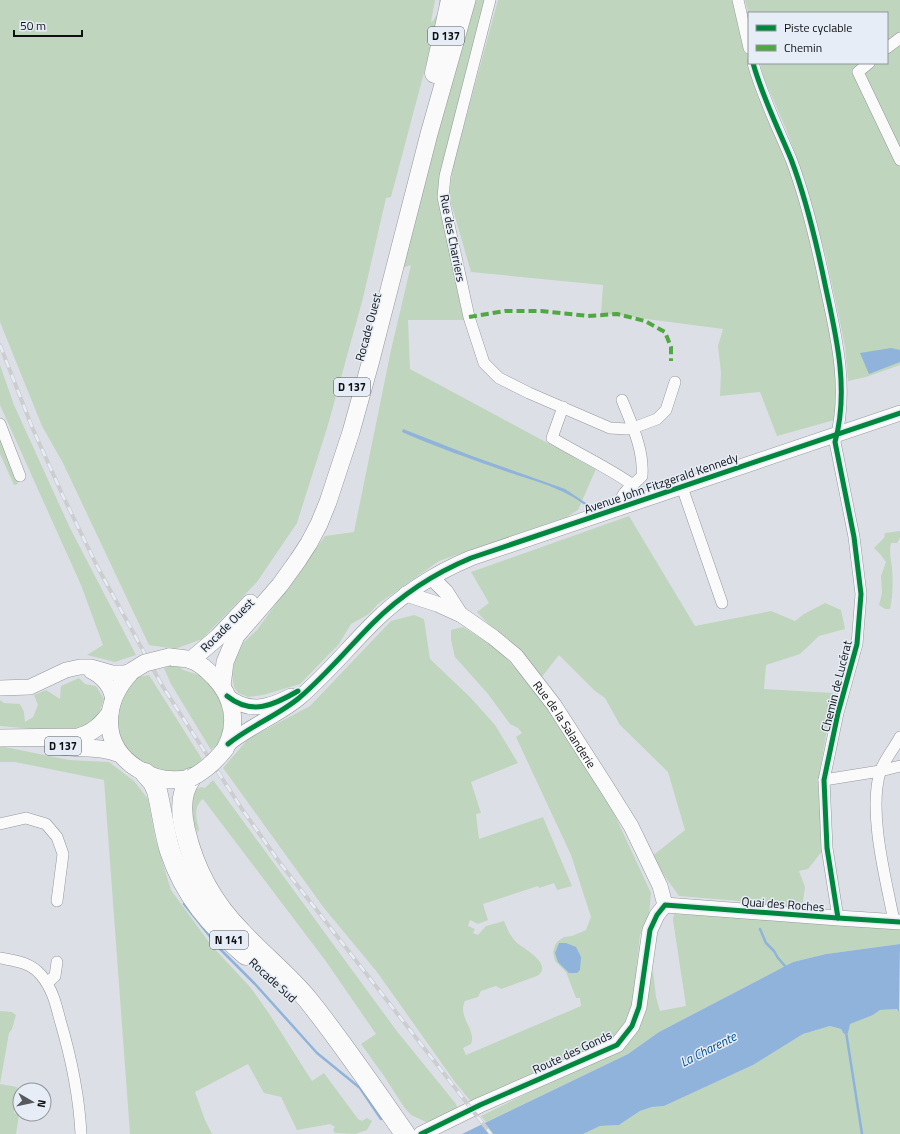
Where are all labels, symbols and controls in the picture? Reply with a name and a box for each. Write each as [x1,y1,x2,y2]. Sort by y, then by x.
scale bar [14,12,82,38]
legend [748,12,888,64]
text: 50 m [20,16,46,35]
text: Piste cyclable [784,18,852,37]
road number: D 137 [428,27,464,45]
text: Chemin [784,38,822,57]
street label: Rue des Charriers [435,193,471,284]
street label: Rocade Ouest [350,290,386,363]
road number: D 137 [334,378,370,396]
street label: Avenue John Fitzgerald Kennedy [581,448,741,518]
street label: Rocade Ouest [196,593,259,656]
street label: Chemin de Lucérat [815,638,857,734]
street label: Rue de la Salanderie [529,676,601,772]
road number: D 137 [45,737,81,755]
street label: Quai des Roches [741,892,826,916]
road number: N 141 [210,931,248,949]
street label: Rocade Sud [245,953,301,1007]
street label: Route des Gonds [529,1025,615,1079]
water label: La Charente [676,1026,741,1072]
north arrow [12,1082,52,1122]
text: N [33,1099,50,1109]

